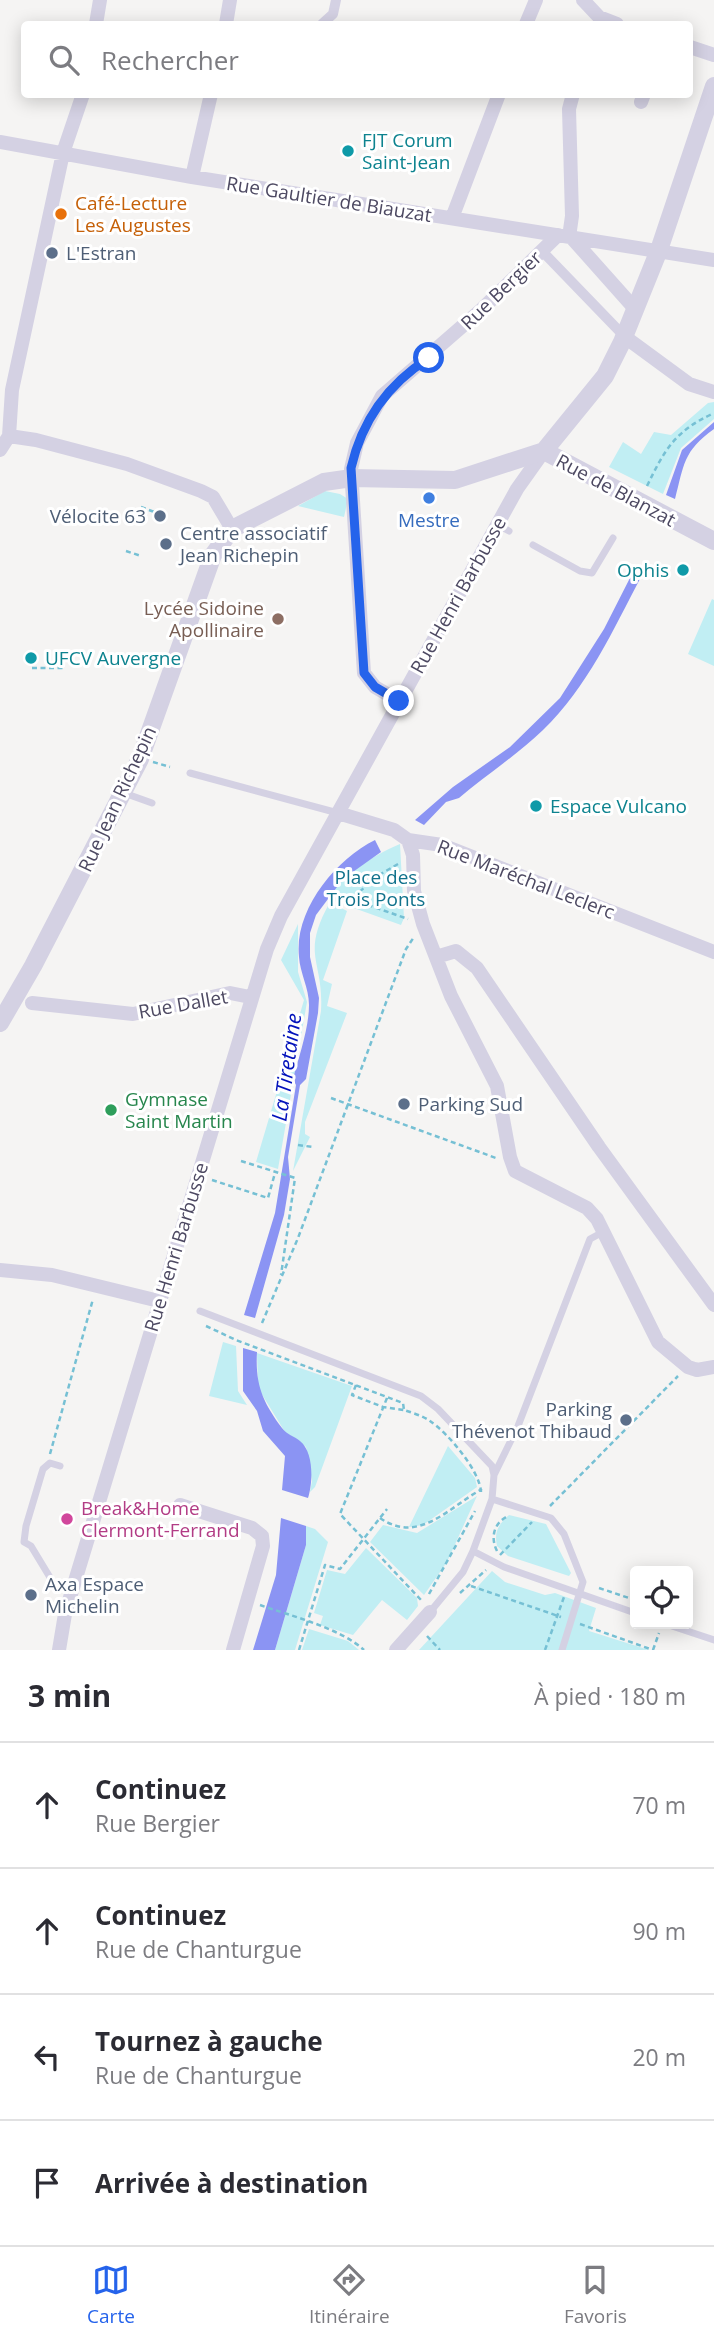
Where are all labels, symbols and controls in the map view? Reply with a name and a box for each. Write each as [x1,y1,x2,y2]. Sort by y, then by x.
search box [21,21,693,98]
icon: search [45,41,83,79]
text: Rechercher [101,42,239,78]
place label: FJT Corum Saint-Jean [362,127,453,175]
marker: FJT Corum Saint-Jean [340,143,356,159]
street label: Rue Gaultier de Biauzat [224,170,434,228]
place label: Café-Lecture Les Augustes [75,190,191,238]
marker: Café-Lecture Les Augustes [53,206,69,222]
place label: L'Estran [66,240,136,266]
marker: L'Estran [44,245,60,261]
street label: Rue Bergier [455,245,547,335]
route start [413,342,444,373]
street label: Rue de Blanzat [552,448,680,533]
marker: Mestre [421,490,437,506]
place label: Vélocite 63 [50,503,146,529]
place label: Mestre [398,507,460,533]
marker: Vélocite 63 [152,508,168,524]
street label: Rue Henri Barbusse [404,512,512,678]
place label: Centre associatif Jean Richepin [178,520,329,568]
marker: Centre associatif Jean Richepin [158,536,174,552]
place label: Ophis [617,557,669,583]
marker: Ophis [675,562,691,578]
place label: Lycée Sidoine Apollinaire [144,595,264,643]
marker: Lycée Sidoine Apollinaire [270,611,286,627]
place label: UFCV Auvergne [45,645,181,671]
marker: UFCV Auvergne [23,650,39,666]
route end [383,685,414,716]
street label: Rue Jean Richepin [72,722,162,876]
place label: Espace Vulcano [550,793,687,819]
marker: Espace Vulcano [528,798,544,814]
street label: Rue Maréchal Leclerc [434,833,618,925]
park label: Place des Trois Ponts [327,864,425,912]
street label: Rue Dallet [136,983,230,1025]
water label: La Tiretaine [265,1011,307,1123]
place label: Gymnase Saint Martin [125,1086,233,1134]
place label: Parking Sud [418,1091,523,1117]
marker: Parking Sud [396,1096,412,1112]
marker: Gymnase Saint Martin [103,1102,119,1118]
street label: Rue Henri Barbusse [138,1159,214,1335]
place label: Parking Thévenot Thibaud [452,1396,612,1444]
marker: Parking Thévenot Thibaud [618,1412,634,1428]
place label: Break&Home Clermont-Ferrand [81,1495,240,1543]
marker: Break&Home Clermont-Ferrand [59,1511,75,1527]
map controls [630,1566,693,1629]
button: locate [630,1566,693,1629]
place label: Axa Espace Michelin [45,1571,144,1619]
marker: Axa Espace Michelin [23,1587,39,1603]
text: 3 min [28,1675,111,1716]
text: À pied · 180 m [534,1680,686,1712]
text: Continuez [95,1771,226,1807]
icon: ahead [28,1786,66,1824]
text: 70 m [632,1789,686,1821]
text: Rue Bergier [95,1807,220,1839]
text: Continuez [95,1897,226,1933]
icon: ahead [28,1912,66,1950]
text: 90 m [632,1915,686,1947]
text: Rue de Chanturgue [95,1933,302,1965]
text: Tournez à gauche [95,2023,323,2059]
icon: left [28,2038,66,2076]
text: 20 m [632,2041,686,2073]
text: Rue de Chanturgue [95,2059,302,2091]
icon: arrive [28,2164,66,2202]
text: Arrivée à destination [95,2165,368,2201]
tab: Carte [87,2261,135,2329]
tab: Itinéraire [309,2261,390,2329]
tab: Favoris [564,2261,627,2329]

